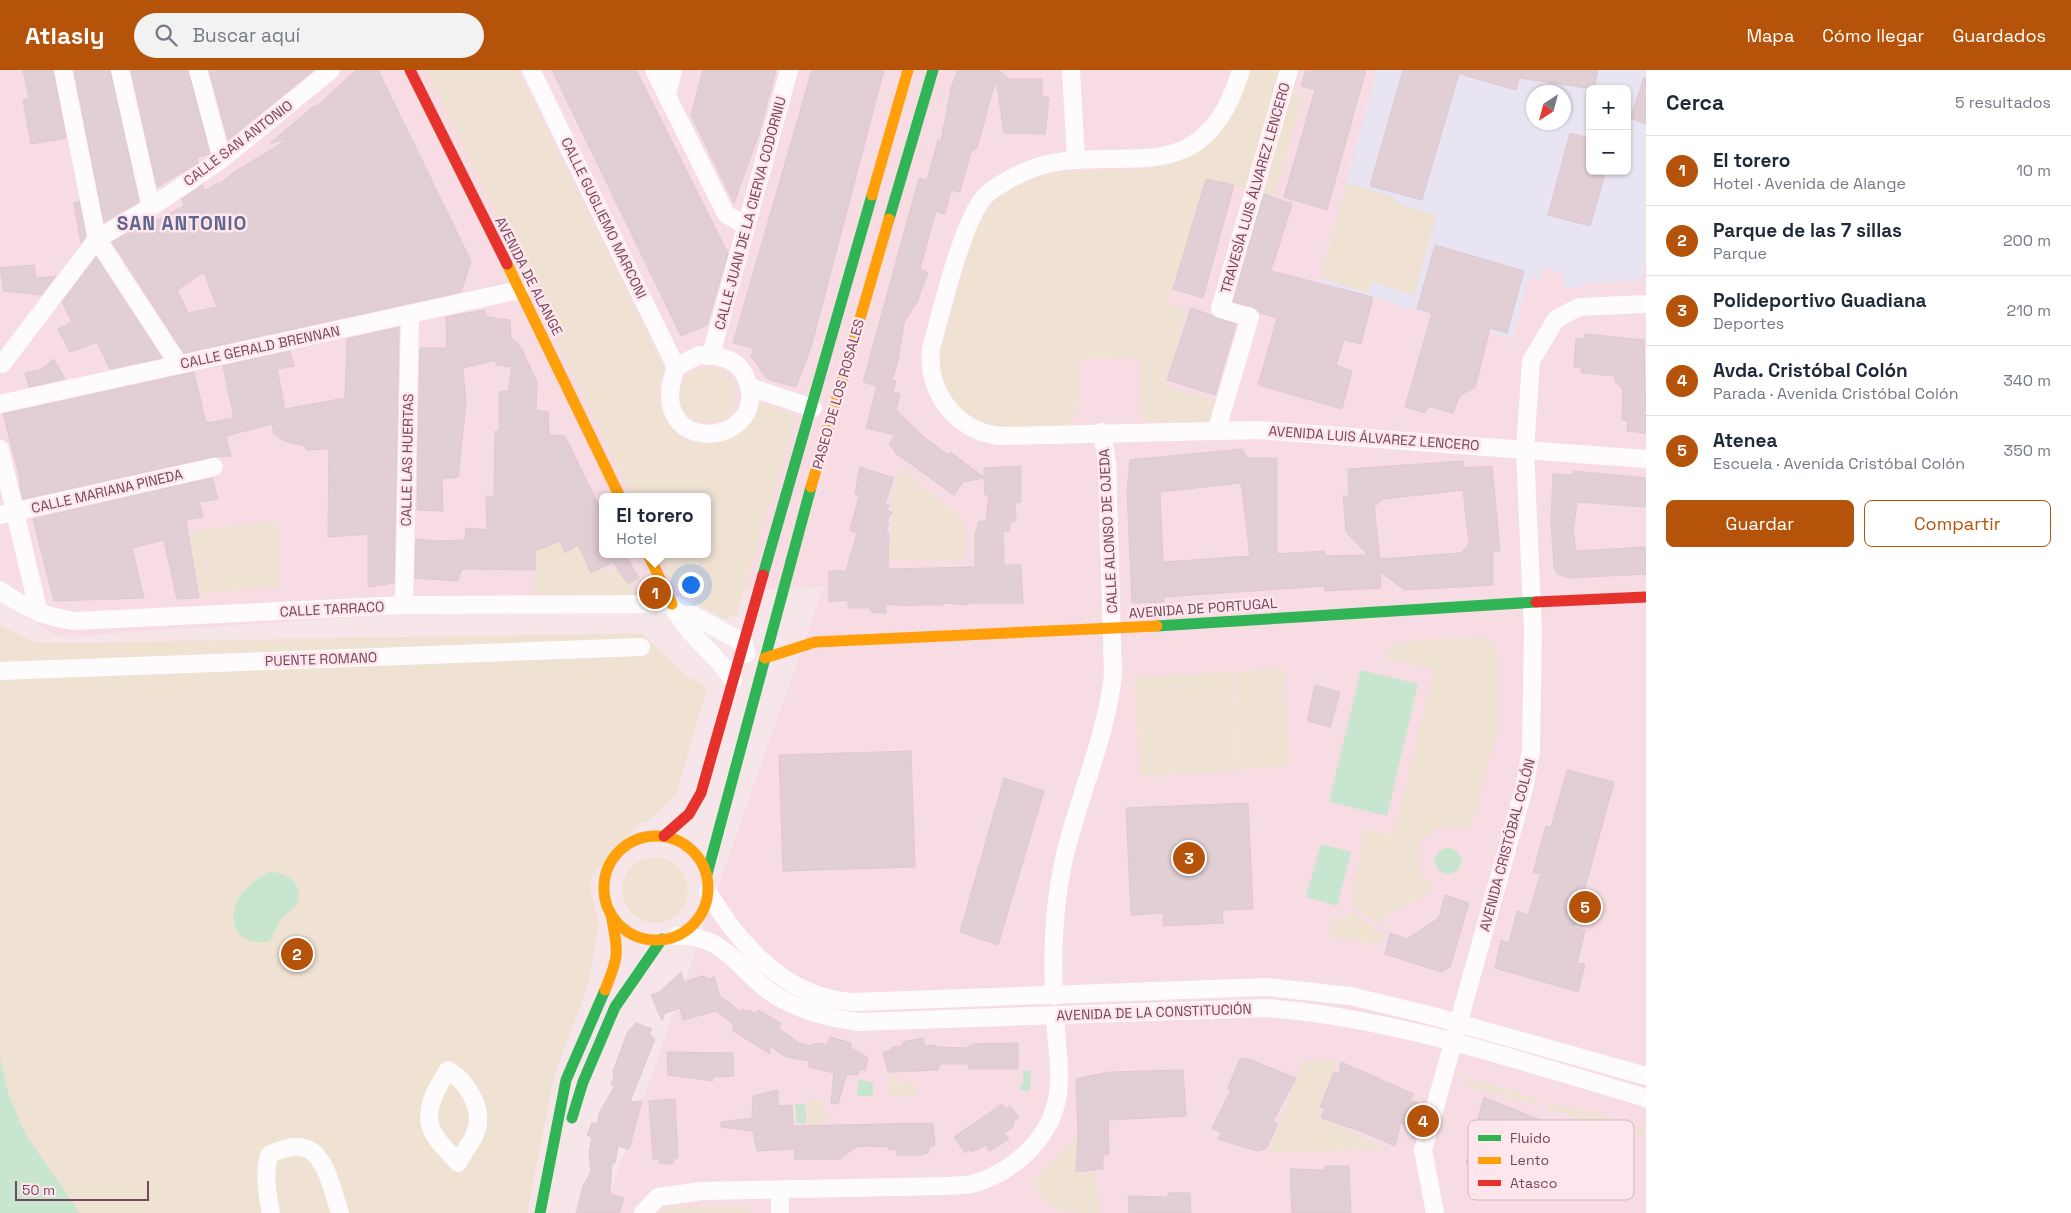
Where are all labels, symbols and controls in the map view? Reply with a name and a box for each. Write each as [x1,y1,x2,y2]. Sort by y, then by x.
search box [134,13,484,58]
text: Atlasly [25,20,104,51]
icon: search [152,21,180,49]
text: Buscar aquí [192,23,300,48]
text: Mapa [1746,24,1794,47]
text: Cómo llegar [1822,24,1924,47]
text: Guardados [1952,24,2046,47]
street label: TRAVESÍA LUIS ÁLVAREZ LENCERO [1216,81,1294,295]
north arrow [1526,85,1571,130]
map controls [1586,85,1631,175]
button: + [1586,85,1631,130]
text: Cerca [1666,89,1724,116]
text: 5 resultados [1955,92,2051,113]
street label: CALLE JUAN DE LA CIERVA CODORNIU [710,94,790,332]
street label: CALLE SAN ANTONIO [180,96,296,190]
button: − [1586,130,1631,175]
street label: CALLE GUGLIEMO MARCONI [557,134,651,302]
text: El torero [1713,148,1790,173]
text: 1 [1678,160,1686,181]
text: 10 m [2016,160,2051,181]
text: Hotel · Avenida de Alange [1713,173,1906,194]
district label: SAN ANTONIO [117,211,247,236]
street label: AVENIDA DE ALANGE [491,214,567,339]
text: Parque de las 7 sillas [1713,218,1902,243]
text: 2 [1677,230,1687,251]
text: 200 m [2003,230,2051,251]
text: Parque [1713,243,1767,264]
text: Polideportivo Guadiana [1713,288,1927,313]
text: 3 [1677,300,1687,321]
text: 210 m [2007,300,2051,321]
text: Deportes [1713,313,1784,334]
street label: PASEO DE LOS ROSALES [808,317,868,471]
street label: CALLE GERALD BRENNAN [179,321,341,373]
text: Avda. Cristóbal Colón [1713,358,1908,383]
text: 4 [1677,370,1687,391]
text: 340 m [2003,370,2051,391]
text: Parada · Avenida Cristóbal Colón [1713,383,1959,404]
street label: CALLE LAS HUERTAS [397,394,417,526]
street label: AVENIDA LUIS ÁLVAREZ LENCERO [1268,422,1480,454]
text: Atenea [1713,428,1778,453]
text: 5 [1677,440,1687,461]
text: 350 m [2004,440,2051,461]
street label: CALLE ALONSO DE OJEDA [1095,448,1121,614]
text: Escuela · Avenida Cristóbal Colón [1713,453,1965,474]
street label: CALLE MARIANA PINEDA [29,465,185,517]
popup [599,493,711,558]
button: Guardar [1666,500,1854,547]
button: Compartir [1864,500,2051,547]
text: El torero [616,503,694,528]
text: Hotel [616,528,657,549]
your location [678,572,704,598]
pin: 1 [639,574,671,612]
street label: AVENIDA DE PORTUGAL [1128,594,1278,622]
street label: CALLE TARRACO [279,597,385,621]
street label: PUENTE ROMANO [265,648,377,670]
street label: AVENIDA CRISTÓBAL COLÓN [1475,757,1539,933]
pin: 3 [1173,839,1205,877]
pin: 5 [1569,888,1601,926]
pin: 2 [281,935,313,973]
street label: AVENIDA DE LA CONSTITUCIÓN [1056,1000,1252,1024]
pin: 4 [1407,1102,1439,1140]
legend [1468,1120,1634,1200]
text: Fluido [1510,1129,1551,1147]
text: Lento [1510,1151,1549,1169]
text: Atasco [1510,1174,1557,1192]
scale bar [15,1178,149,1201]
text: 50 m [22,1181,55,1199]

